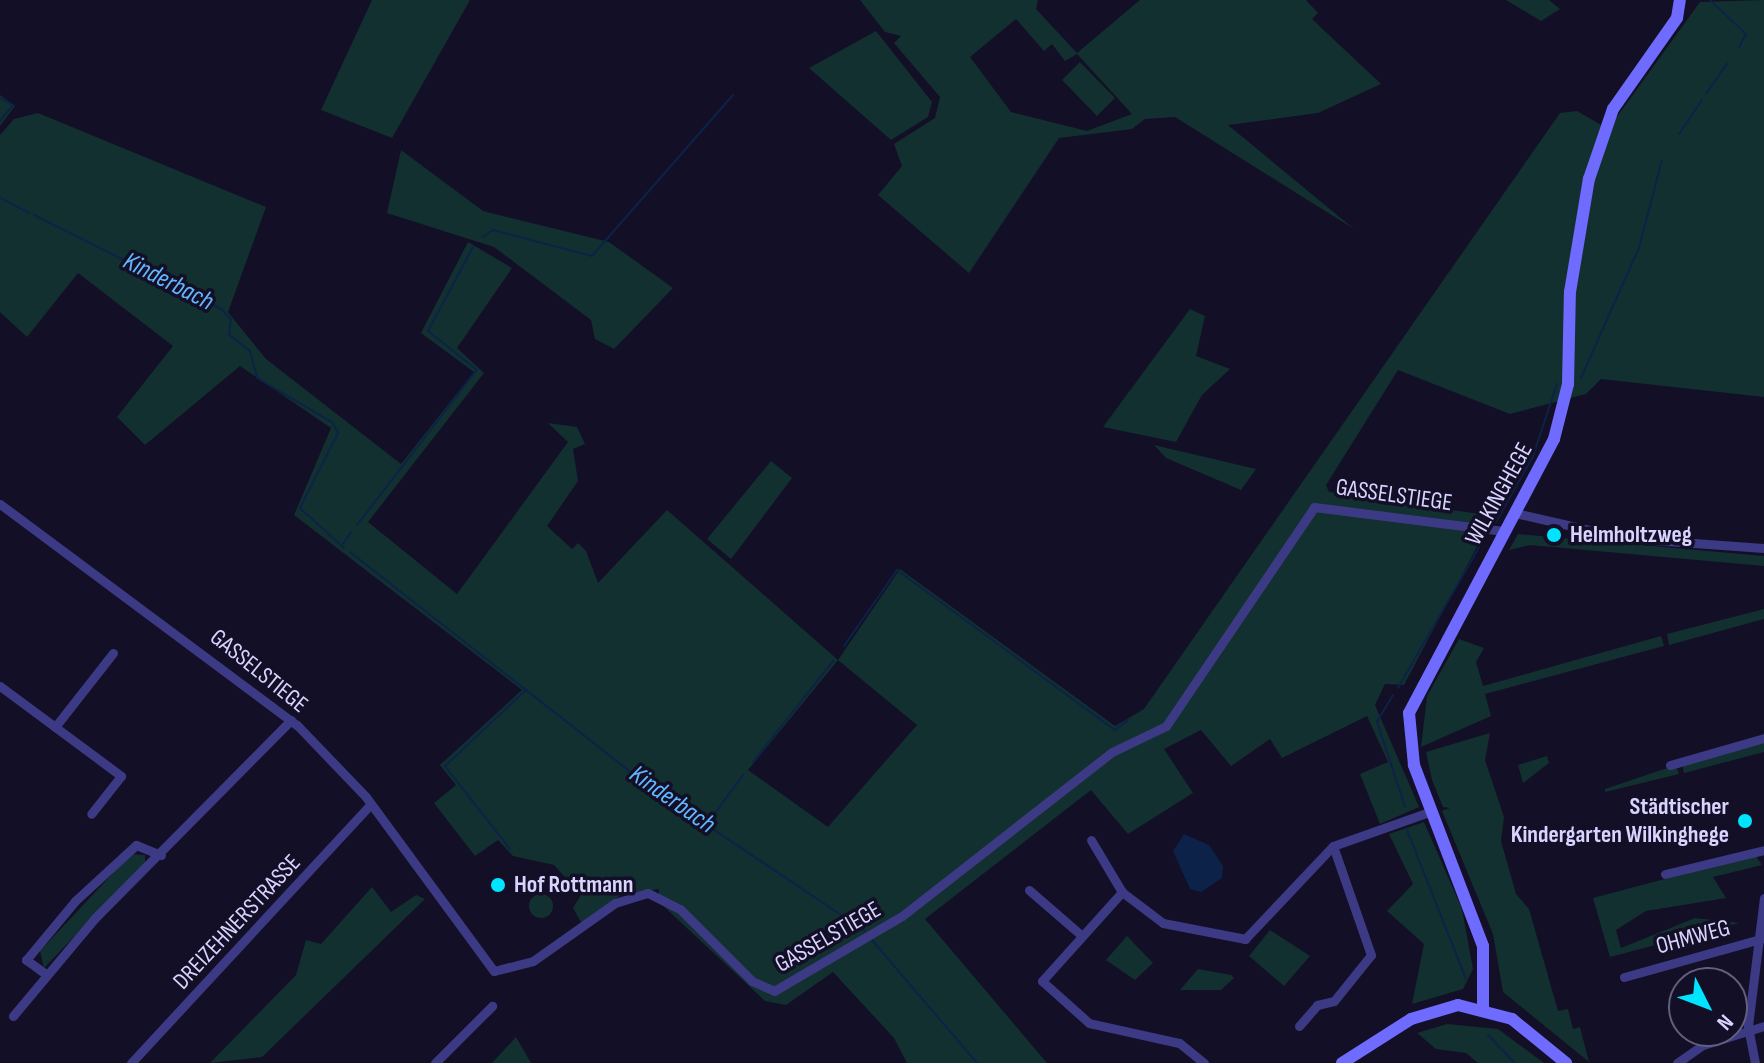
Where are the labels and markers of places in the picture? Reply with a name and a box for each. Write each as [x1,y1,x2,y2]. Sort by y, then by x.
place label: Helmholtzweg [1570,521,1692,549]
marker: Helmholtzweg [1545,526,1563,544]
place label: Städtischer Kindergarten Wilkinghege [1511,793,1729,849]
marker: Städtischer Kindergarten Wilkinghege [1736,812,1754,830]
place label: Hof Rottmann [514,871,633,899]
marker: Hof Rottmann [489,876,507,894]

